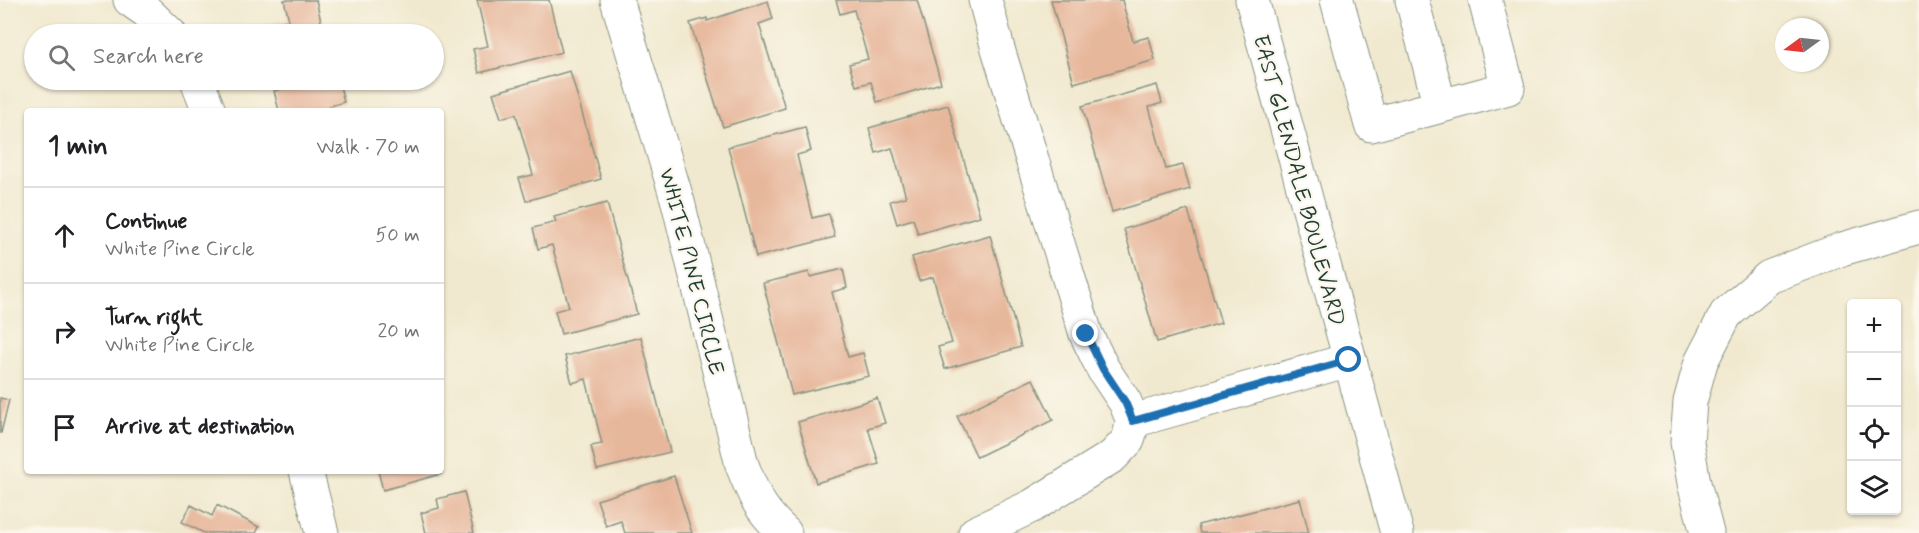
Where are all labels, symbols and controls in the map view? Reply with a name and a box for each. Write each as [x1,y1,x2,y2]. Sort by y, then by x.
north arrow [1775,18,1829,72]
search box [24,24,444,90]
street label: EAST GLENDALE BOULEVARD [1246,32,1350,329]
icon: search [45,41,78,74]
text: Search here [93,43,204,71]
text: 1 min [48,130,108,164]
text: Walk · 70 m [317,134,420,161]
street label: WHITE PINE CIRCLE [652,165,730,378]
text: Continue [105,208,187,236]
icon: ahead [48,219,81,252]
text: 50 m [375,222,420,249]
text: White Pine Circle [105,236,255,263]
map controls [1847,299,1901,515]
button: + [1847,299,1901,353]
text: Turn right [105,304,203,332]
icon: right [48,315,81,348]
text: 20 m [377,318,420,345]
route end [1072,320,1098,346]
text: White Pine Circle [105,332,255,359]
route start [1335,346,1361,372]
button: − [1847,353,1901,407]
button: locate [1847,407,1901,461]
icon: arrive [48,411,81,444]
text: Arrive at destination [105,413,295,441]
button: layers [1847,461,1901,515]

